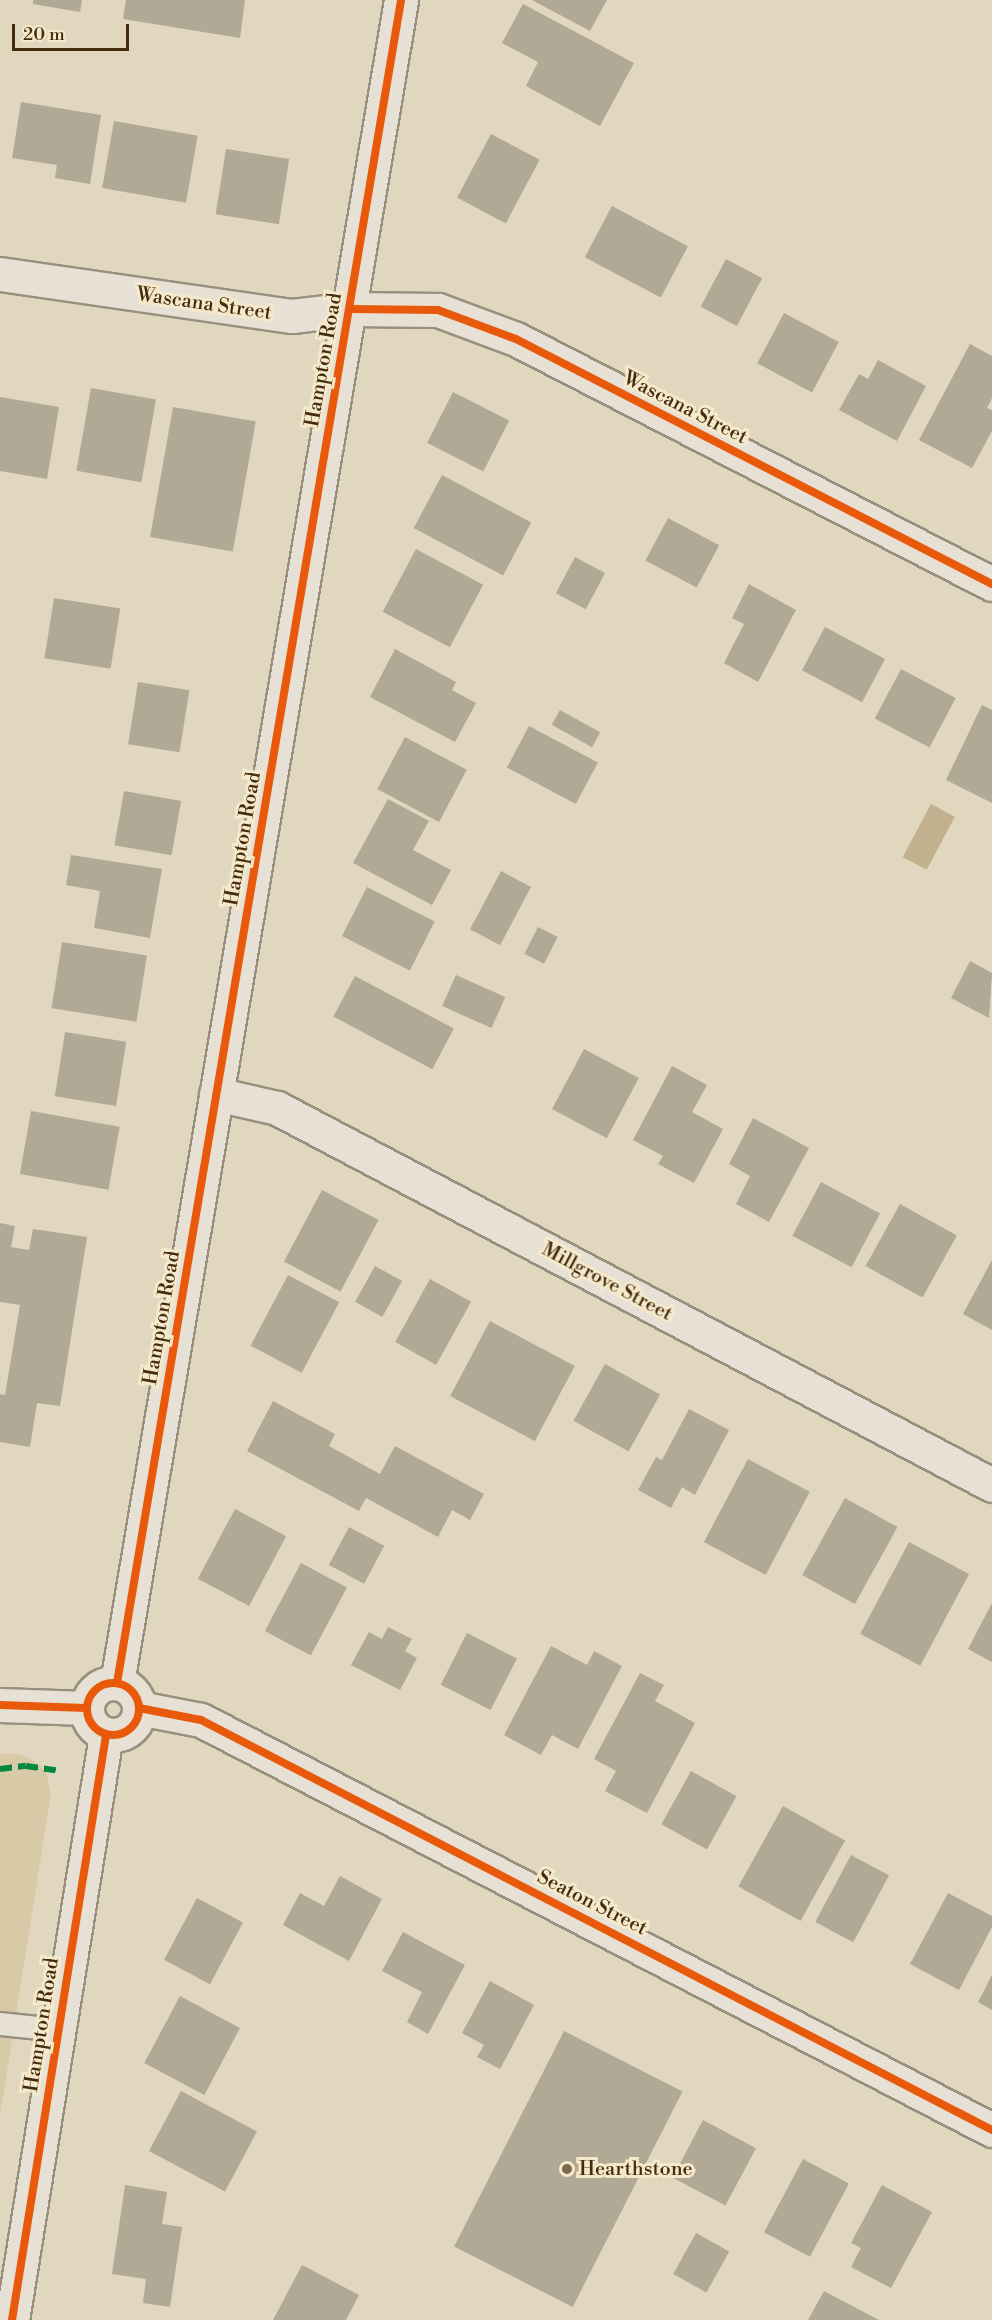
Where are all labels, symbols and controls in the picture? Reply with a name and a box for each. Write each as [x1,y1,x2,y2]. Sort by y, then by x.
scale bar [15,12,132,50]
text: 20 m [23,23,65,46]
street label: Wascana Street [135,283,273,325]
street label: Hampton Road [300,291,348,429]
street label: Wascana Street [619,366,751,450]
street label: Hampton Road [219,770,267,908]
street label: Millgrove Street [538,1238,676,1326]
street label: Hampton Road [138,1249,186,1387]
street label: Seaton Street [533,1865,651,1941]
street label: Hampton Road [20,1956,64,2094]
place label: Hearthstone [579,2157,693,2181]
marker: Hearthstone [560,2162,574,2176]

